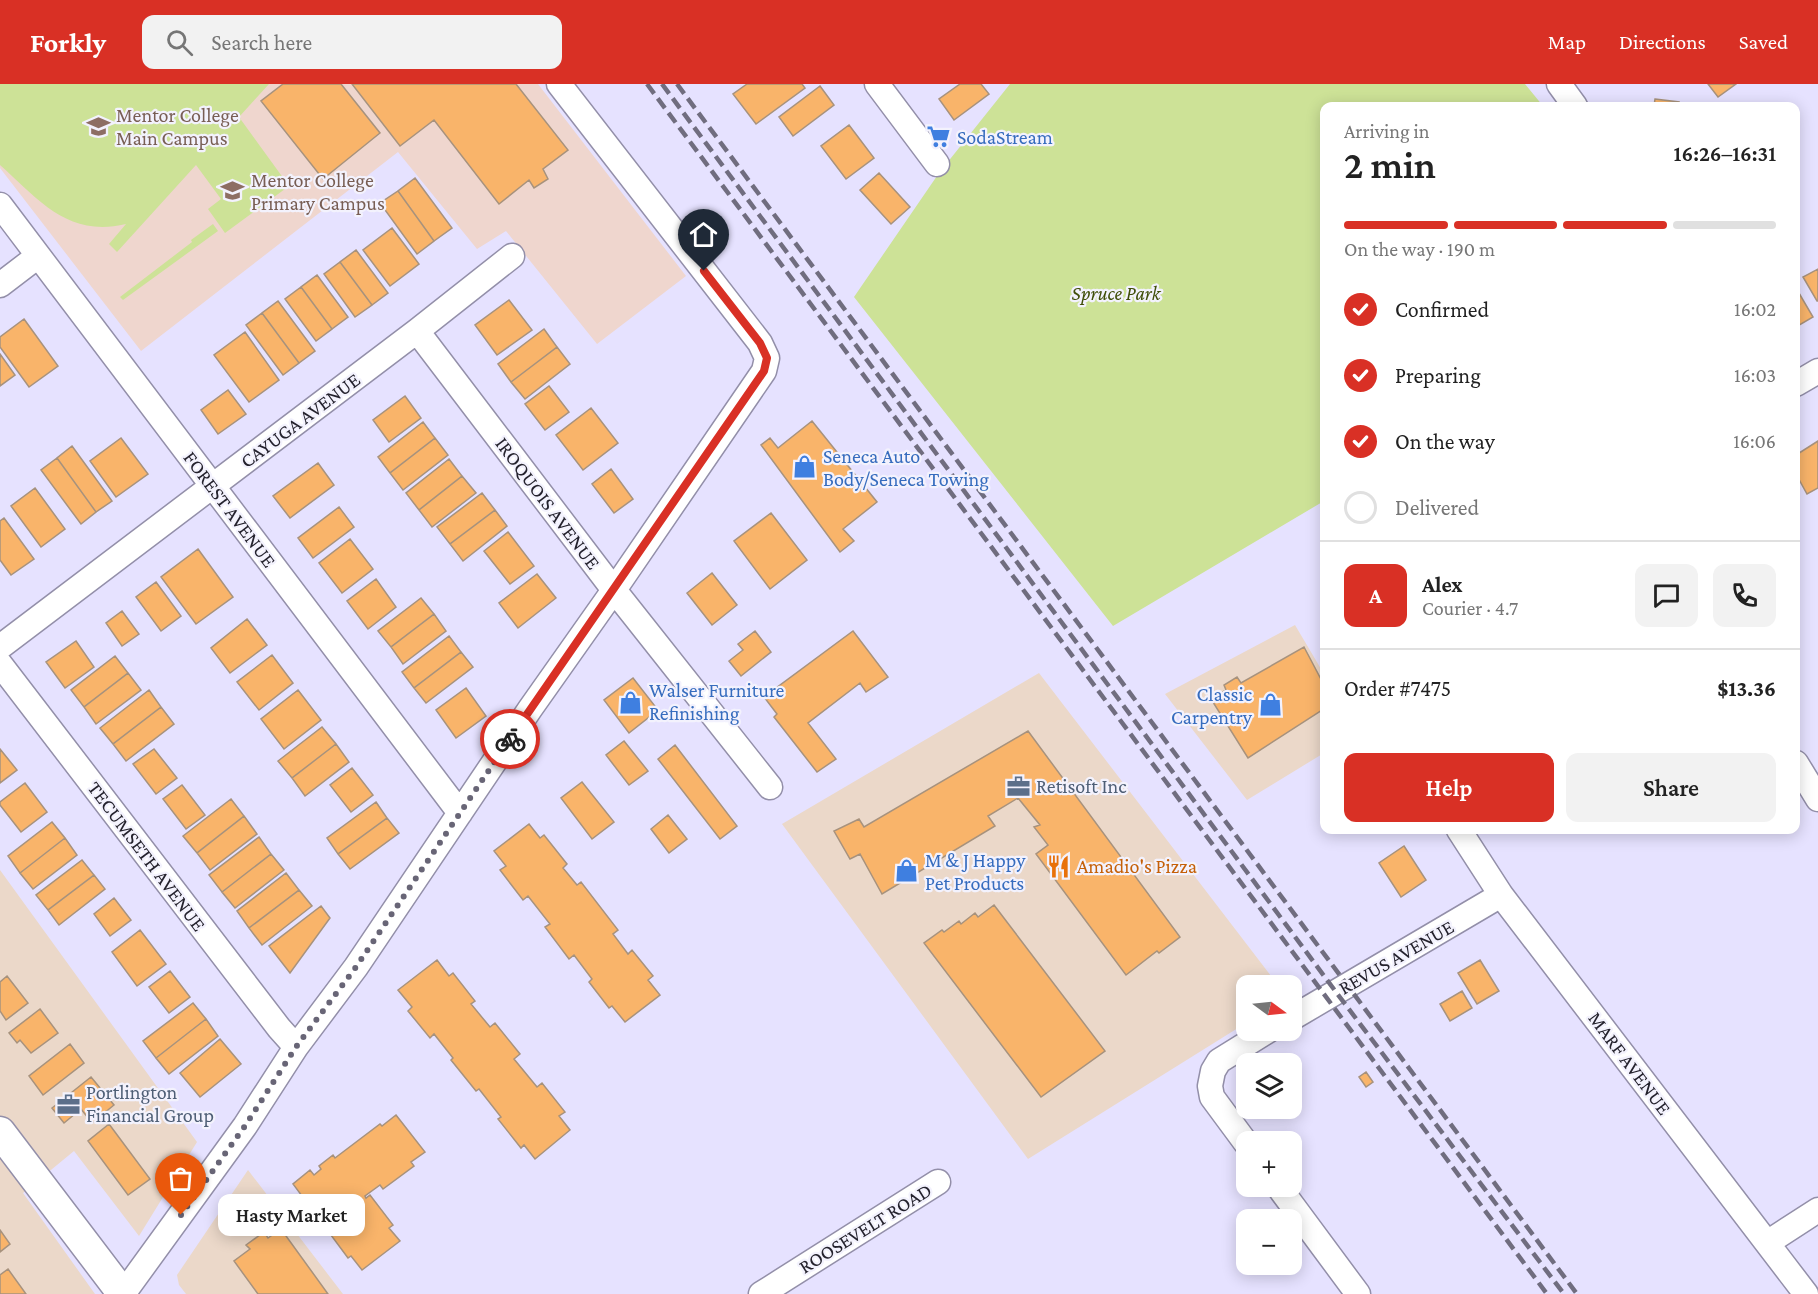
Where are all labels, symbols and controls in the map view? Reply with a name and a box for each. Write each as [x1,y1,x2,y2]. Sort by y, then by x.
search box [142,15,562,69]
icon: search [163,26,196,59]
text: Forkly [30,27,106,58]
text: Search here [211,30,312,55]
text: Map [1548,30,1586,54]
text: Directions [1619,30,1706,54]
text: Saved [1739,30,1788,54]
place label: Mentor College Main Campus [116,104,239,150]
school or university icon: Mentor College Main Campus [85,113,111,139]
text: Arriving in [1344,120,1429,142]
supermarket icon: SodaStream [926,124,952,150]
place label: SodaStream [957,126,1053,148]
text: 16:26–16:31 [1674,141,1776,166]
text: 2 min [1344,143,1436,186]
place label: Mentor College Primary Campus [251,169,385,215]
school or university icon: Mentor College Primary Campus [220,178,246,204]
pin [678,209,729,271]
icon: home [687,218,720,251]
text: On the way · 190 m [1344,238,1495,260]
park label: Spruce Park [1072,282,1162,305]
icon: check [1344,293,1377,326]
text: Confirmed [1395,297,1489,322]
text: 16:02 [1734,298,1776,320]
icon: check [1344,359,1377,392]
text: Preparing [1395,363,1481,388]
text: 16:03 [1734,364,1776,386]
street label: CAYUGA AVENUE [236,368,364,472]
icon: check [1344,425,1377,458]
text: On the way [1395,429,1495,454]
text: 16:06 [1733,430,1776,452]
street label: IROQUOIS AVENUE [491,433,605,573]
place label: Seneca Auto Body/Seneca Towing [823,445,989,491]
street label: FOREST AVENUE [179,447,281,571]
shop icon: Seneca Auto Body/Seneca Towing [792,454,818,480]
text: Delivered [1395,495,1479,520]
button: chat [1635,564,1698,627]
button: phone [1713,564,1776,627]
text: Alex [1422,572,1463,597]
text: A [1369,583,1382,608]
text: Courier · 4.7 [1422,597,1518,619]
text: Order #7475 [1344,676,1451,701]
text: $13.36 [1717,676,1776,701]
place label: Walser Furniture Refinishing [649,679,785,725]
place label: Classic Carpentry [1171,683,1253,729]
shop icon: Walser Furniture Refinishing [618,689,644,715]
shop icon: Classic Carpentry [1257,692,1283,718]
courier [480,709,540,769]
icon: bike [494,723,527,756]
button: Help [1344,753,1554,822]
button: Share [1566,753,1776,822]
office icon: Retisoft Inc [1005,773,1031,799]
place label: Retisoft Inc [1036,775,1127,797]
street label: TECUMSETH AVENUE [84,777,210,935]
place label: M & J Happy Pet Products [925,849,1026,894]
restaurant icon: Amadio's Pizza [1046,853,1072,879]
place label: Amadio's Pizza [1077,855,1197,877]
shop icon: M & J Happy Pet Products [894,858,920,884]
street label: REVUS AVENUE [1335,915,1458,999]
north arrow [1236,975,1302,1041]
map controls [1236,975,1302,1275]
street label: MARF AVENUE [1584,1007,1676,1119]
button: layers [1236,1053,1302,1119]
place label: Portlington Financial Group [86,1081,214,1127]
office icon: Portlington Financial Group [55,1091,81,1117]
button: + [1236,1131,1302,1197]
pin [155,1153,206,1215]
icon: bag [164,1162,197,1195]
street label: ROOSEVELT ROAD [795,1178,935,1278]
callout: Hasty Market [217,1194,364,1236]
text: Hasty Market [236,1204,347,1226]
button: − [1236,1209,1302,1275]

